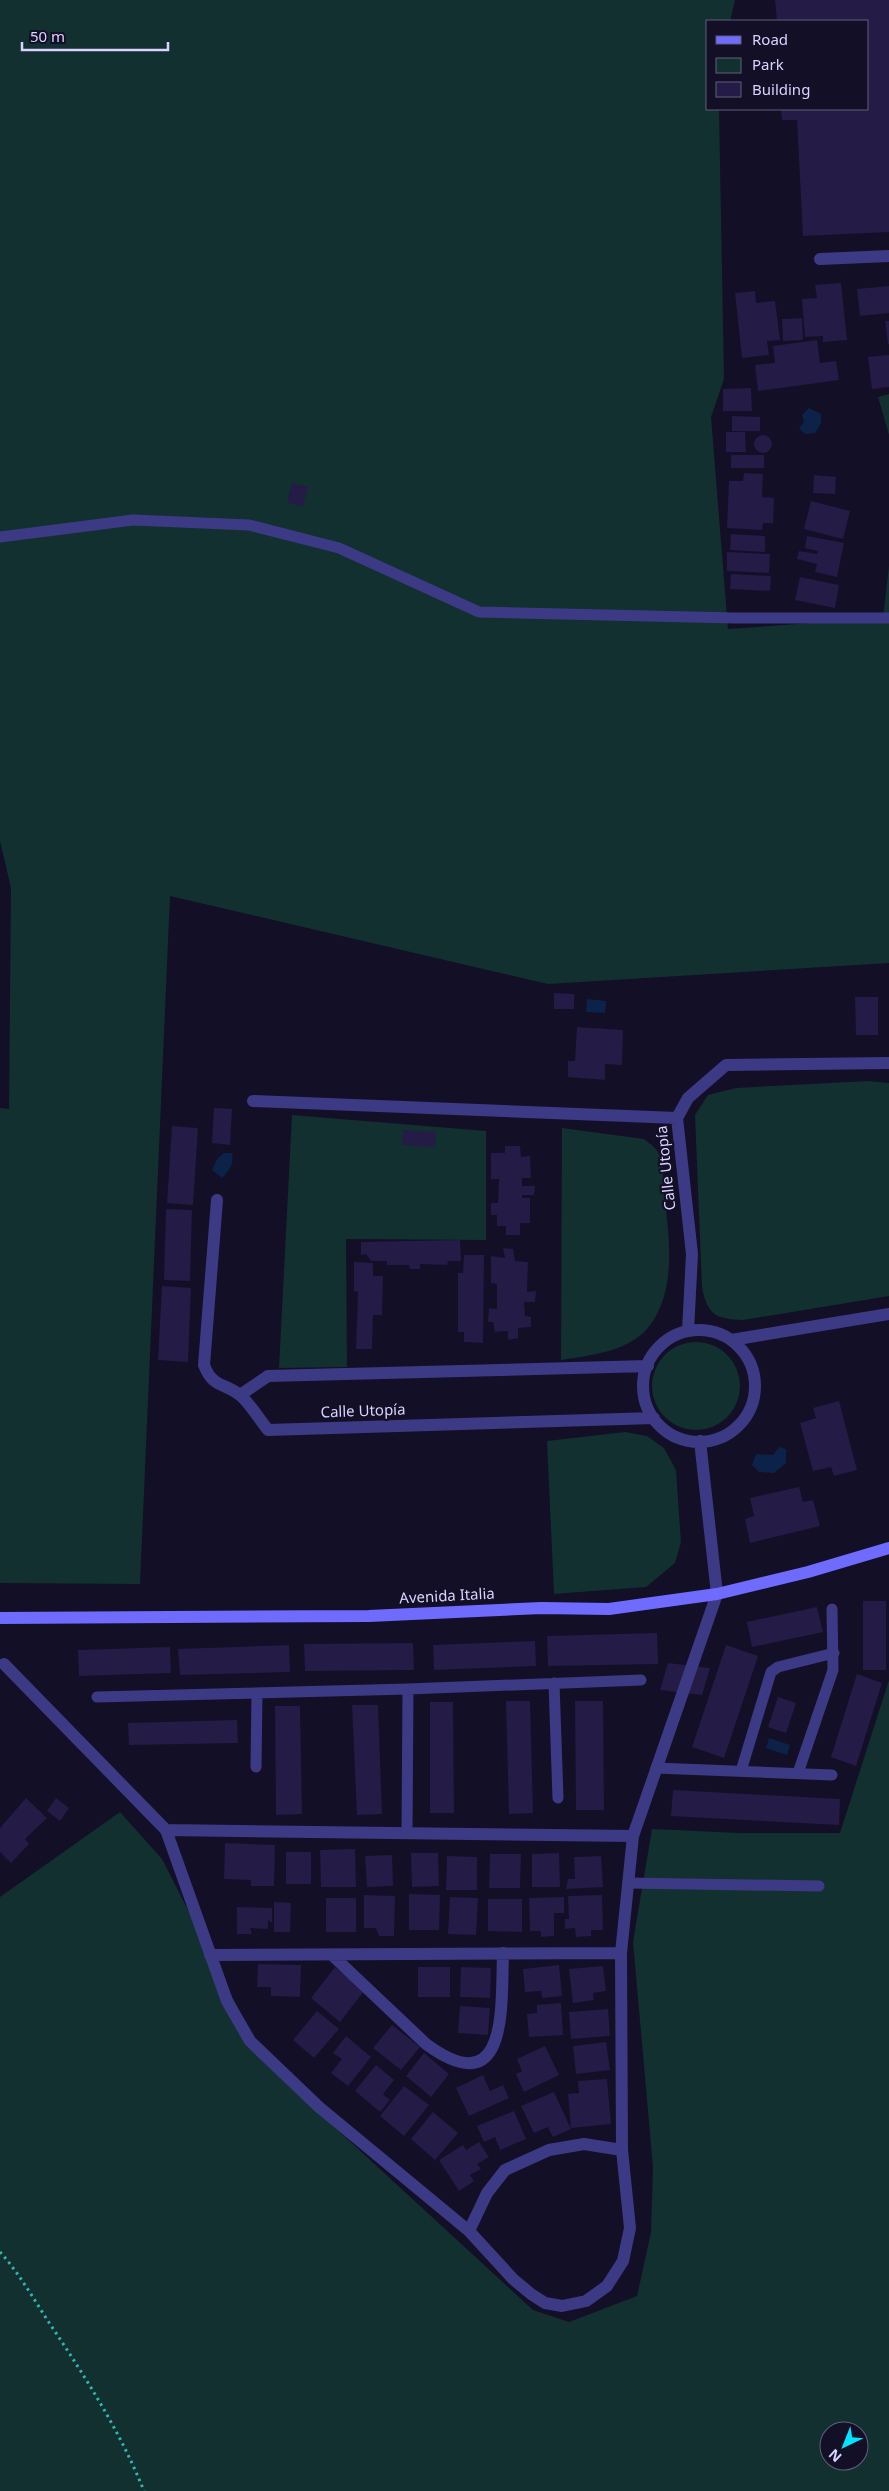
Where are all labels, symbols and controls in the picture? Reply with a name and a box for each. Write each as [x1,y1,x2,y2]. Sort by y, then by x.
scale bar [22,20,169,52]
legend [706,20,869,110]
text: 50 m [30,26,65,46]
text: Road [752,29,788,49]
text: Park [752,54,784,74]
text: Building [752,79,810,99]
street label: Calle Utopía [651,1125,679,1211]
street label: Calle Utopía [320,1399,406,1421]
street label: Avenida Italia [399,1583,495,1607]
north arrow [819,2421,869,2471]
text: N [824,2445,845,2467]

